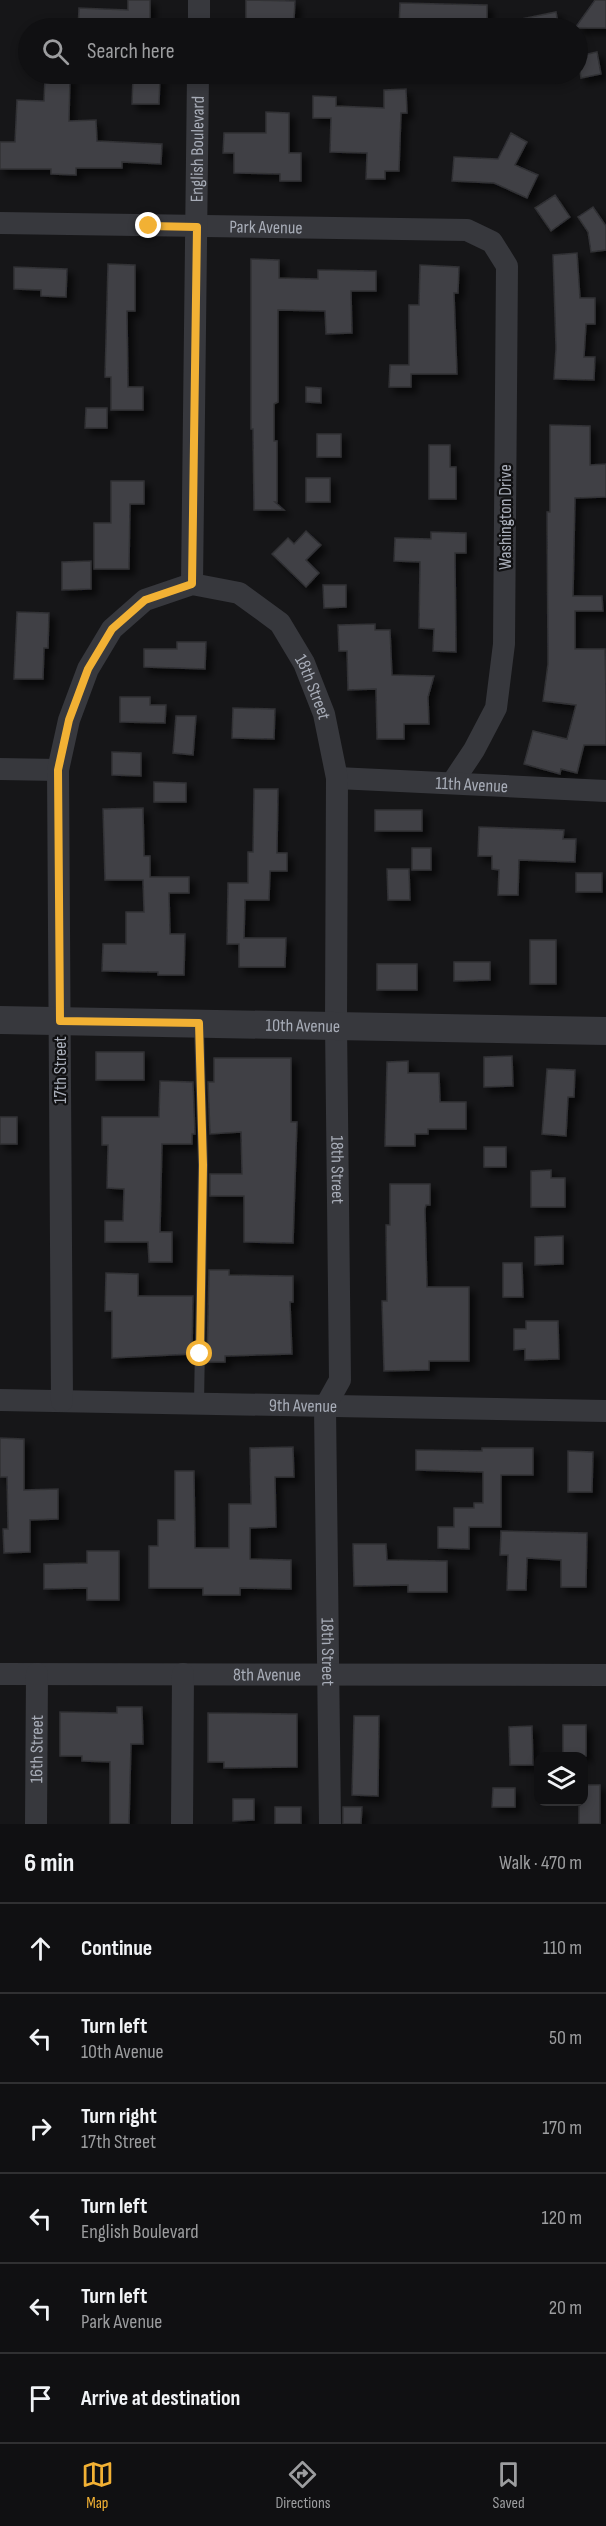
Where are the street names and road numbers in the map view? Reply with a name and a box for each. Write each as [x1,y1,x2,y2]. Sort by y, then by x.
street label: English Boulevard [186,96,208,202]
street label: Park Avenue [229,216,303,238]
street label: Washington Drive [495,464,516,570]
street label: 18th Street [291,650,335,722]
street label: 11th Avenue [435,772,509,797]
street label: 10th Avenue [266,1014,340,1037]
street label: 17th Street [50,1036,71,1104]
street label: 18th Street [327,1135,349,1205]
street label: 9th Avenue [269,1394,337,1417]
street label: 18th Street [317,1618,339,1687]
street label: 8th Avenue [233,1664,301,1685]
street label: 16th Street [26,1714,47,1783]

